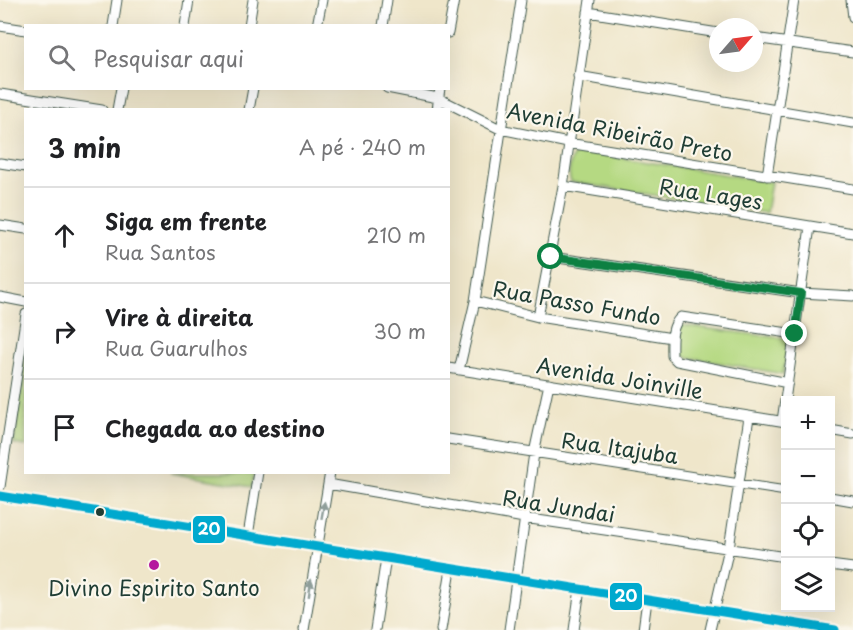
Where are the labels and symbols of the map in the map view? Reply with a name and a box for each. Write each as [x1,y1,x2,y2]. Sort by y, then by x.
north arrow [709,18,763,72]
street label: Avenida Ribeirão Preto [504,93,736,169]
street label: Rua Lages [657,169,765,217]
route start [537,243,563,269]
street label: Rua Passo Fundo [491,271,663,333]
route end [781,320,807,346]
street label: Avenida Joinville [534,348,706,406]
street label: Rua Itajuba [560,423,680,471]
street label: Rua Jundai [500,480,618,530]
one-way arrow [319,500,328,519]
unlabelled marker [94,506,106,518]
line badge: 20 [192,515,226,544]
text: 20 [198,516,221,540]
marker: Divino Espirito Santo [147,558,161,572]
place label: Divino Espirito Santo [48,571,260,603]
one-way arrow [306,579,315,598]
line badge: 20 [609,582,643,611]
text: 20 [615,583,638,607]

